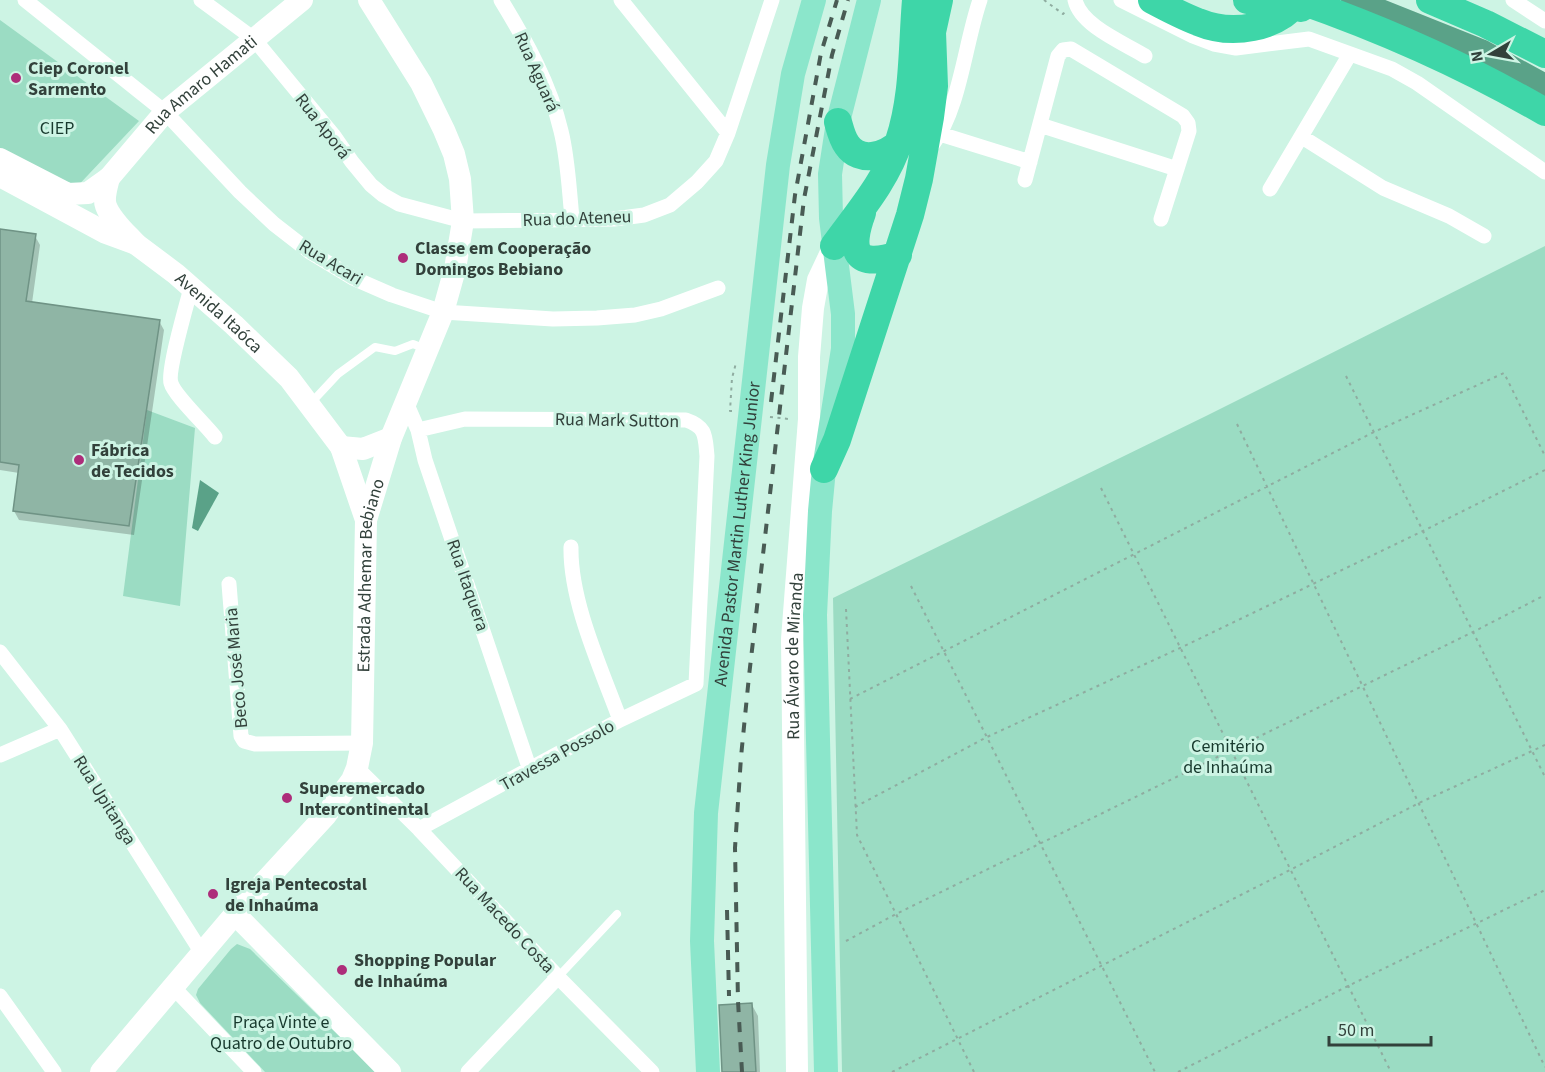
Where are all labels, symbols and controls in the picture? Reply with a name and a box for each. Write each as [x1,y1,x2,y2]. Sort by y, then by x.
north arrow [1461,24,1521,84]
street label: Rua Aguará [508,28,565,116]
street label: Rua Amaro Hamati [139,29,263,140]
text: N [1465,49,1489,64]
place label: Ciep Coronel Sarmento [28,56,129,102]
marker: Ciep Coronel Sarmento [9,71,23,85]
street label: Rua Aporá [289,88,356,164]
park label: CIEP [40,116,74,141]
street label: Rua do Ateneu [522,204,632,233]
street label: Rua Acari [294,234,367,291]
place label: Classe em Cooperação Domingos Bebiano [415,236,591,282]
marker: Classe em Cooperação Domingos Bebiano [396,251,410,265]
street label: Avenida Itaóca [169,267,268,359]
street label: Avenida Pastor Martin Luther King Junior [708,379,767,688]
street label: Rua Mark Sutton [555,407,679,434]
place label: Fábrica de Tecidos [91,438,174,484]
marker: Fábrica de Tecidos [72,453,86,467]
street label: Estrada Adhemar Bebiano [351,475,391,673]
street label: Rua Itaquera [440,536,495,635]
street label: Rua Álvaro de Miranda [780,571,810,740]
street label: Beco José Maria [219,607,254,729]
street label: Travessa Possolo [495,714,619,797]
park label: Cemitério de Inhaúma [1183,734,1273,780]
street label: Rua Upitanga [67,751,142,850]
place label: Superemercado Intercontinental [299,776,429,822]
marker: Superemercado Intercontinental [280,791,294,805]
street label: Rua Macedo Costa [449,862,560,979]
place label: Igreja Pentecostal de Inhaúma [225,872,367,918]
marker: Igreja Pentecostal de Inhaúma [206,887,220,901]
place label: Shopping Popular de Inhaúma [354,948,497,994]
marker: Shopping Popular de Inhaúma [335,963,349,977]
scale bar [1329,1009,1431,1047]
park label: Praça Vinte e Quatro de Outubro [210,1010,352,1056]
text: 50 m [1338,1018,1374,1043]

